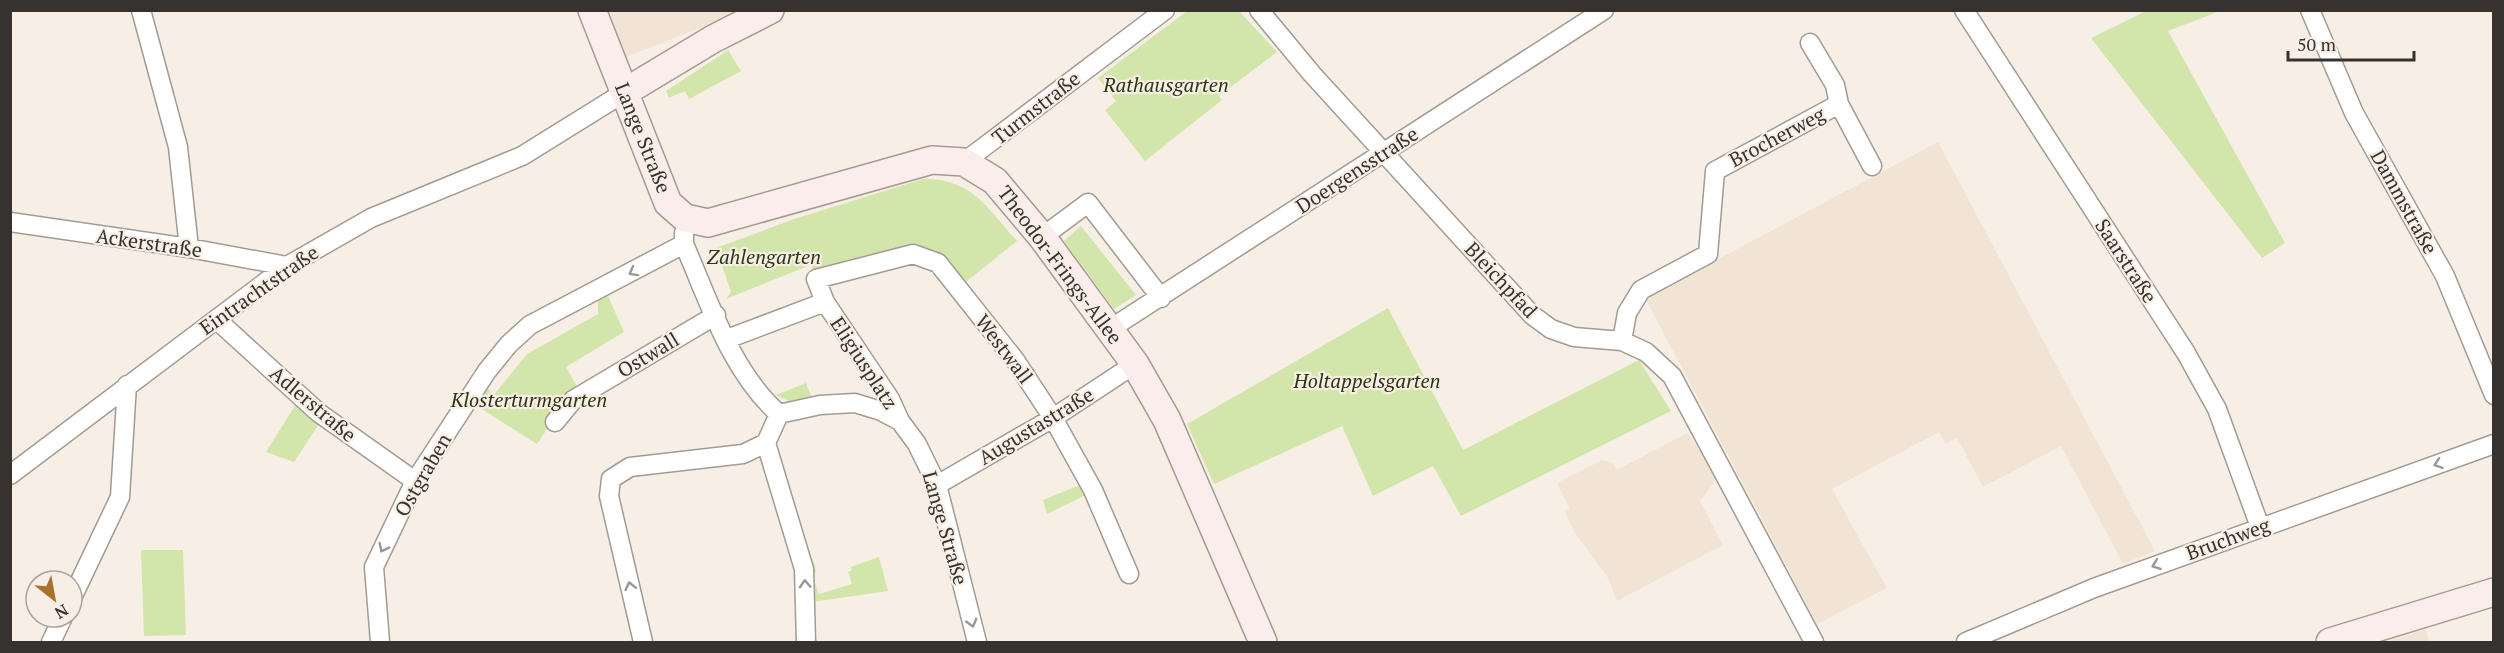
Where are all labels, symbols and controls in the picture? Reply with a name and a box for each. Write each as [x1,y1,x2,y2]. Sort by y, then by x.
scale bar [2288,24,2414,62]
text: 50 m [2297,32,2337,56]
street label: Turmstraße [986,65,1085,151]
park label: Rathausgarten [1102,71,1229,98]
street label: Lange Straße [609,78,678,197]
street label: Brocherweg [1724,100,1830,173]
street label: Doergensstraße [1290,120,1423,219]
street label: Dammstraße [2365,145,2444,259]
street label: Theodor-Frings-Allee [992,180,1129,349]
street label: Saarstraße [2089,213,2164,308]
street label: Ackerstraße [94,222,204,263]
street label: Bleichpfad [1459,236,1544,324]
street label: Eintrachtstraße [194,238,324,341]
park label: Zahlengarten [707,243,821,270]
one-way arrow [628,265,639,276]
street label: Westwall [969,309,1039,389]
street label: Eligiusplatz [825,311,904,414]
street label: Ostwall [612,326,684,384]
street label: Adlerstraße [264,359,362,448]
park label: Holtappelsgarten [1292,367,1441,394]
street label: Augustastraße [973,381,1098,471]
park label: Klosterturmgarten [450,386,607,413]
street label: Ostgraben [388,428,457,521]
one-way arrow [2433,456,2444,469]
street label: Lange Straße [916,468,975,588]
street label: Bruchweg [2182,511,2274,566]
one-way arrow [379,541,391,552]
one-way arrow [2151,558,2162,571]
north arrow [24,569,84,629]
one-way arrow [799,580,812,589]
one-way arrow [625,581,638,591]
text: N [51,599,73,624]
one-way arrow [965,617,977,628]

